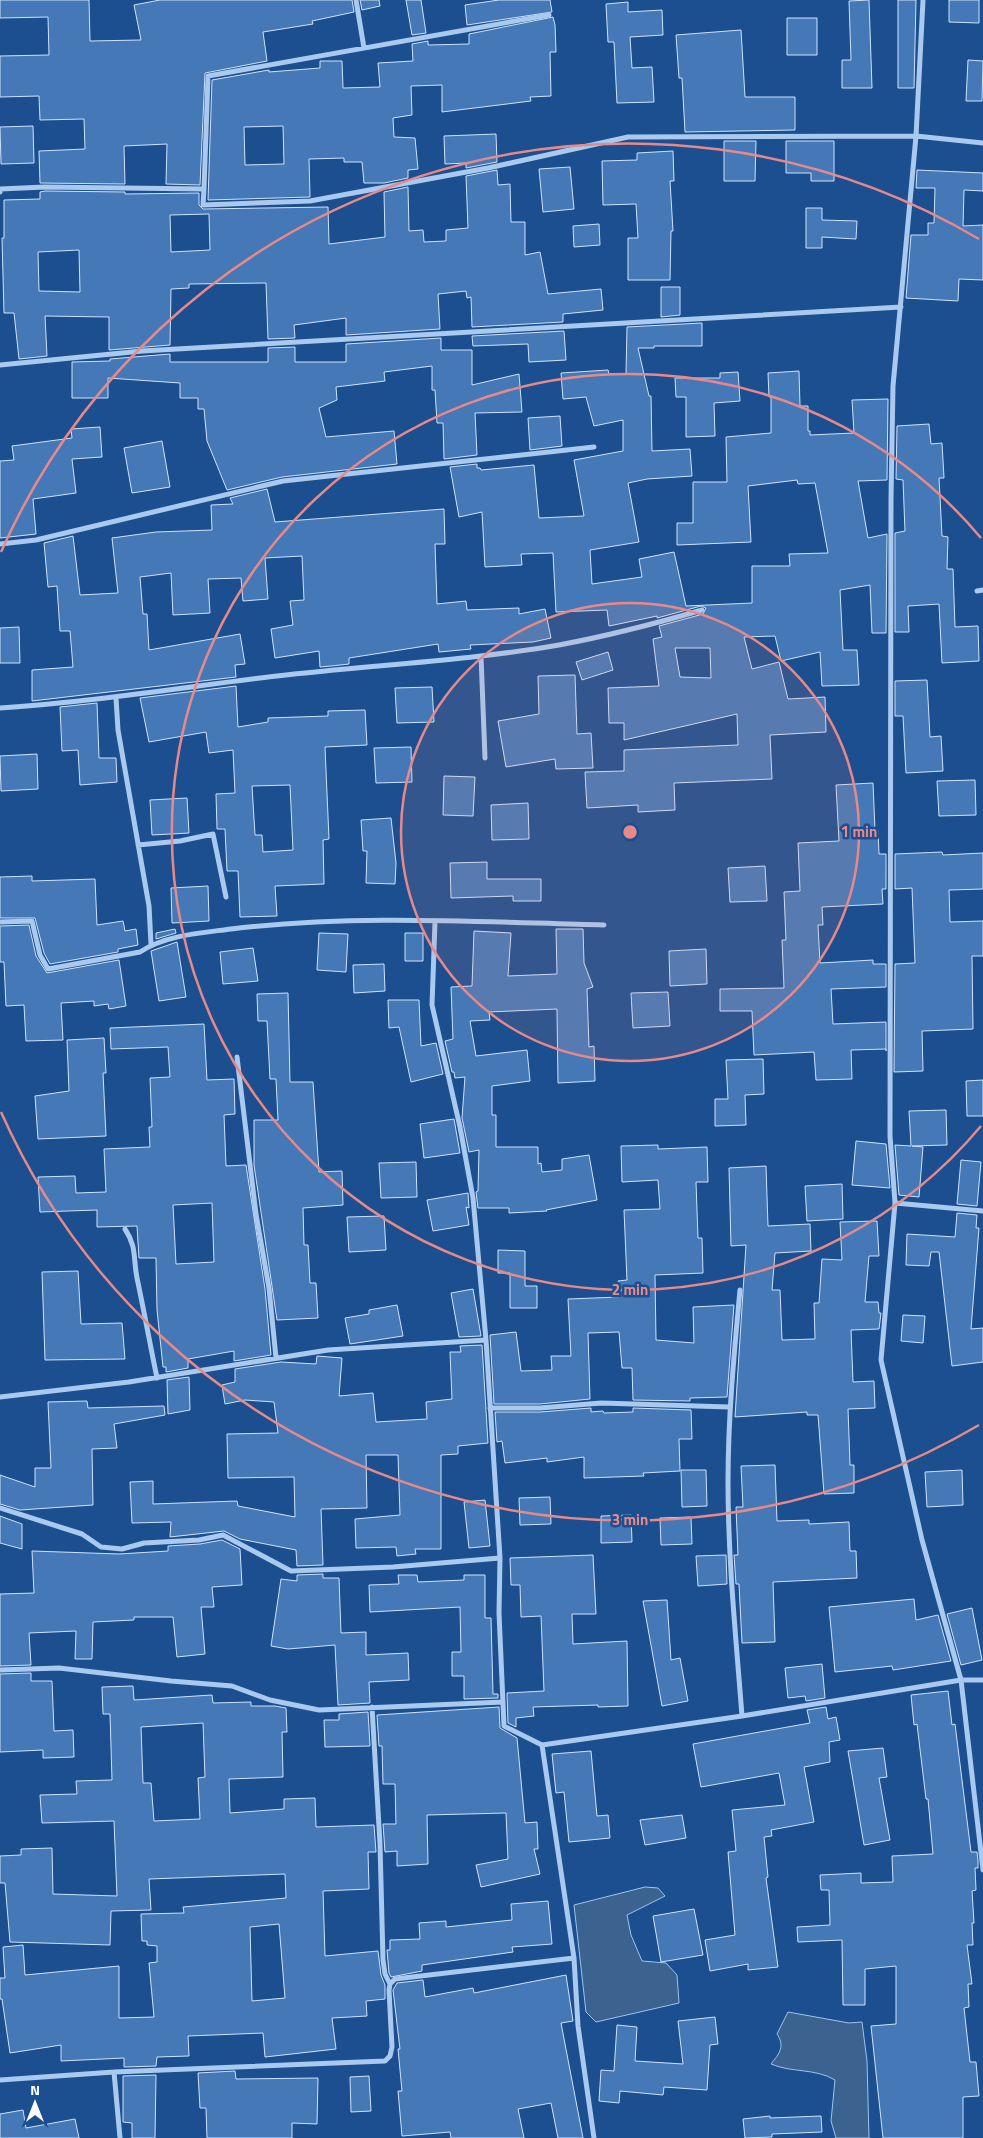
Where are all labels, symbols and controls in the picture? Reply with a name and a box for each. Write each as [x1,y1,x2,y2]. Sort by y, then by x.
text: 1 min [841,820,877,843]
centre of rings [621,823,639,841]
text: 2 min [612,1278,648,1301]
text: 3 min [612,1508,648,1531]
north arrow [10,2078,60,2128]
text: N [30,2079,40,2100]

